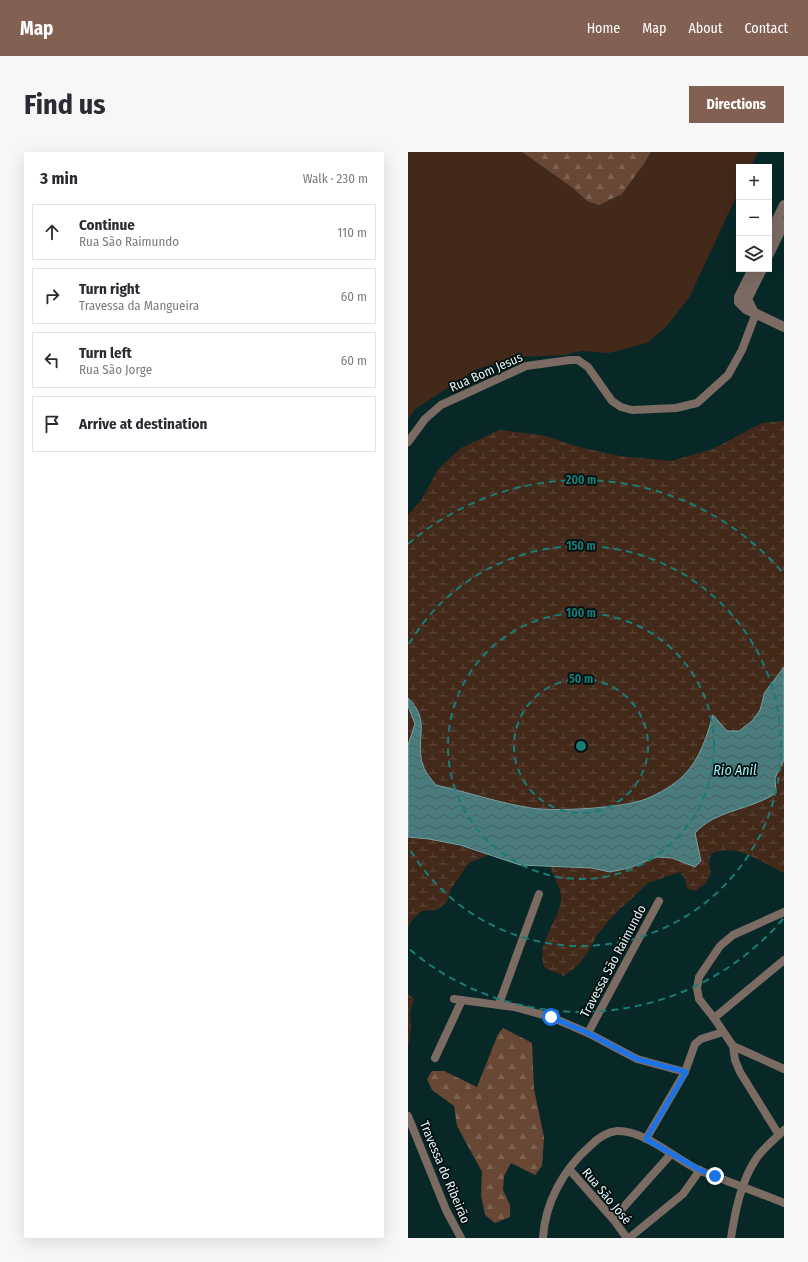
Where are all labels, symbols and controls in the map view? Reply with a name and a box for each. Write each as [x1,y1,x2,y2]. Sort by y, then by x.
text: Map [20,17,53,40]
text: Home [587,20,620,37]
text: Map [642,20,666,37]
text: About [688,20,723,37]
text: Contact [745,20,788,37]
button: Directions [689,86,784,123]
text: Find us [24,88,106,121]
map controls [736,164,772,272]
button: + [736,164,772,200]
text: 3 min [40,168,78,189]
text: Walk · 230 m [303,171,368,186]
button: − [736,200,772,236]
text: Continue [79,216,135,234]
icon: ahead [41,221,63,243]
text: 110 m [337,225,367,240]
text: Rua São Raimundo [79,234,179,249]
button: layers [736,236,772,272]
text: Turn right [79,280,140,298]
icon: right [41,285,63,307]
text: 60 m [341,289,367,304]
text: Travessa da Mangueira [79,298,199,313]
text: Turn left [79,344,132,362]
icon: left [41,349,63,371]
street label: Rua Bom Jesus [447,349,525,395]
text: 60 m [341,353,367,368]
text: Rua São Jorge [79,362,152,377]
icon: arrive [41,413,63,435]
text: Arrive at destination [79,415,207,433]
text: 200 m [565,473,596,487]
text: 150 m [566,539,596,553]
text: 100 m [566,606,596,620]
text: 50 m [569,672,593,686]
centre of rings [574,739,588,753]
water label: Rio Anil [713,762,757,779]
street label: Travessa São Raimundo [577,902,649,1020]
route start [542,1008,560,1026]
street label: Travessa do Ribeirão [417,1119,473,1226]
street label: Rua São José [579,1165,635,1227]
route end [706,1167,724,1185]

